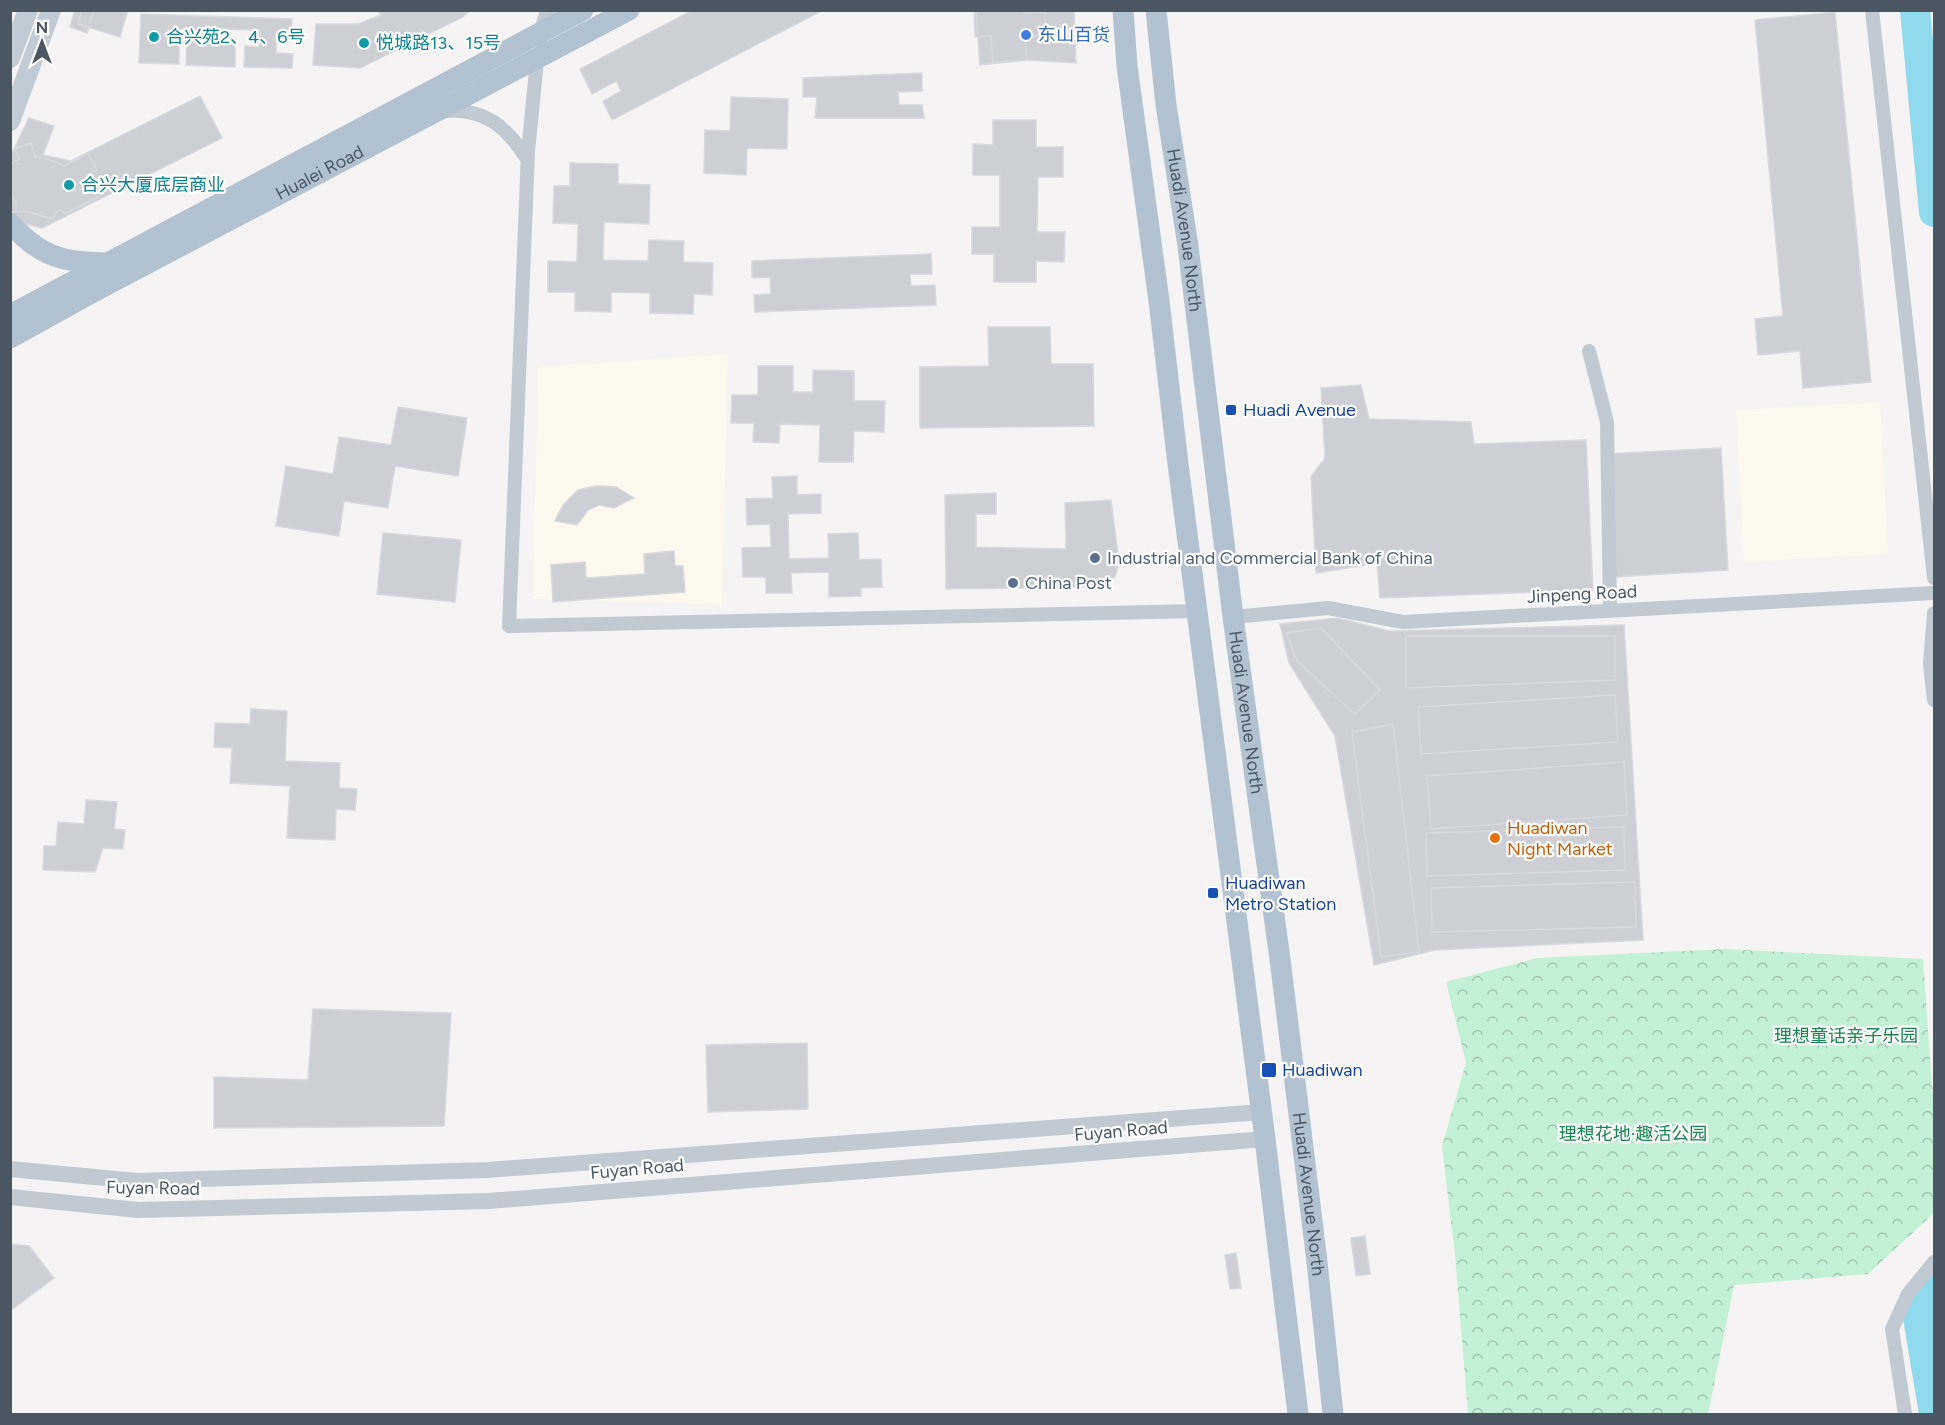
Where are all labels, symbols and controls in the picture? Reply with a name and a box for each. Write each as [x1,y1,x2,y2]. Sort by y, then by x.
north arrow [12,12,72,72]
text: N [36,18,48,37]
place label: 东山百货 [1038,24,1110,46]
place label: 合兴苑2、4、6号 [166,26,305,48]
marker: 东山百货 [1019,28,1033,42]
marker: 合兴苑2、4、6号 [147,30,161,44]
place label: 悦城路13、15号 [376,32,501,54]
marker: 悦城路13、15号 [357,36,371,50]
street label: Hualei Road [272,141,368,205]
street label: Huadi Avenue North [1162,147,1207,313]
place label: 合兴大厦底层商业 [81,174,225,196]
marker: 合兴大厦底层商业 [62,178,76,192]
place label: Huadi Avenue [1243,399,1356,421]
marker: Huadi Avenue [1224,403,1238,417]
place label: Industrial and Commercial Bank of China [1107,547,1433,569]
marker: Industrial and Commercial Bank of China [1088,551,1102,565]
place label: China Post [1025,572,1112,594]
marker: China Post [1006,576,1020,590]
street label: Jinpeng Road [1526,580,1638,608]
street label: Huadi Avenue North [1224,629,1268,795]
place label: Huadiwan Night Market [1507,817,1613,860]
marker: Huadiwan Night Market [1488,831,1502,845]
place label: Huadiwan Metro Station [1225,872,1336,915]
marker: Huadiwan Metro Station [1206,886,1220,900]
park label: 理想童话亲子乐园 [1774,1025,1918,1047]
place label: Huadiwan [1282,1059,1363,1081]
marker: Huadiwan [1260,1061,1278,1079]
street label: Huadi Avenue North [1288,1111,1329,1277]
street label: Fuyan Road [1073,1116,1169,1146]
park label: 理想花地·趣活公园 [1559,1123,1707,1145]
street label: Fuyan Road [589,1154,685,1184]
street label: Fuyan Road [106,1176,200,1200]

